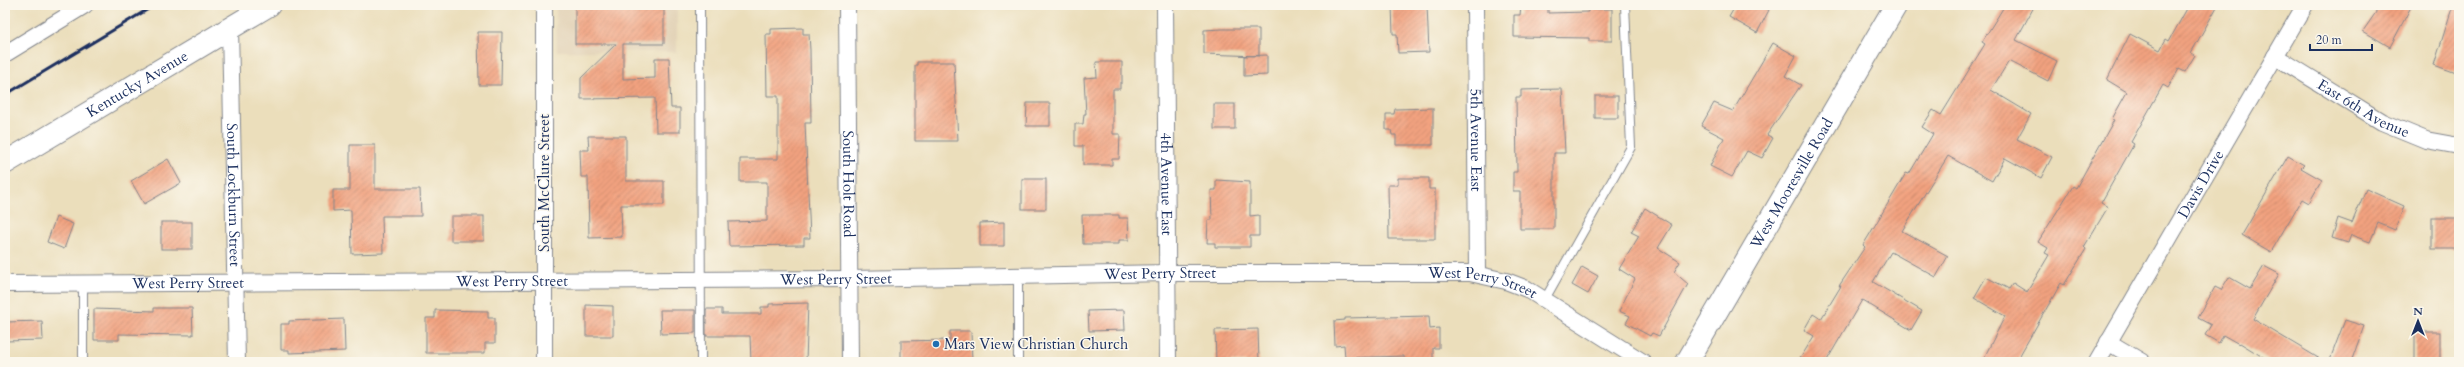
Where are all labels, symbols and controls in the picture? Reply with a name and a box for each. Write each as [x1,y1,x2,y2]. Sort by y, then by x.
scale bar [2310,26,2372,52]
text: 20 m [2316,32,2343,48]
street label: Kentucky Avenue [83,46,192,122]
street label: East 6th Avenue [2314,75,2413,142]
street label: 5th Avenue East [1466,88,1486,192]
street label: South McClure Street [534,114,554,252]
street label: West Mooresville Road [1745,114,1838,253]
street label: South Lockburn Street [222,123,245,267]
street label: South Holt Road [838,130,859,238]
street label: 4th Avenue East [1156,132,1177,236]
street label: Davis Drive [2173,146,2229,222]
street label: West Perry Street [1103,263,1216,284]
street label: West Perry Street [1427,263,1541,303]
street label: West Perry Street [779,268,892,289]
street label: West Perry Street [455,271,568,291]
street label: West Perry Street [131,273,244,293]
north arrow [2398,301,2438,341]
text: N [2413,304,2423,319]
place label: Mars View Christian Church [944,334,1129,354]
marker: Mars View Christian Church [931,339,941,349]

